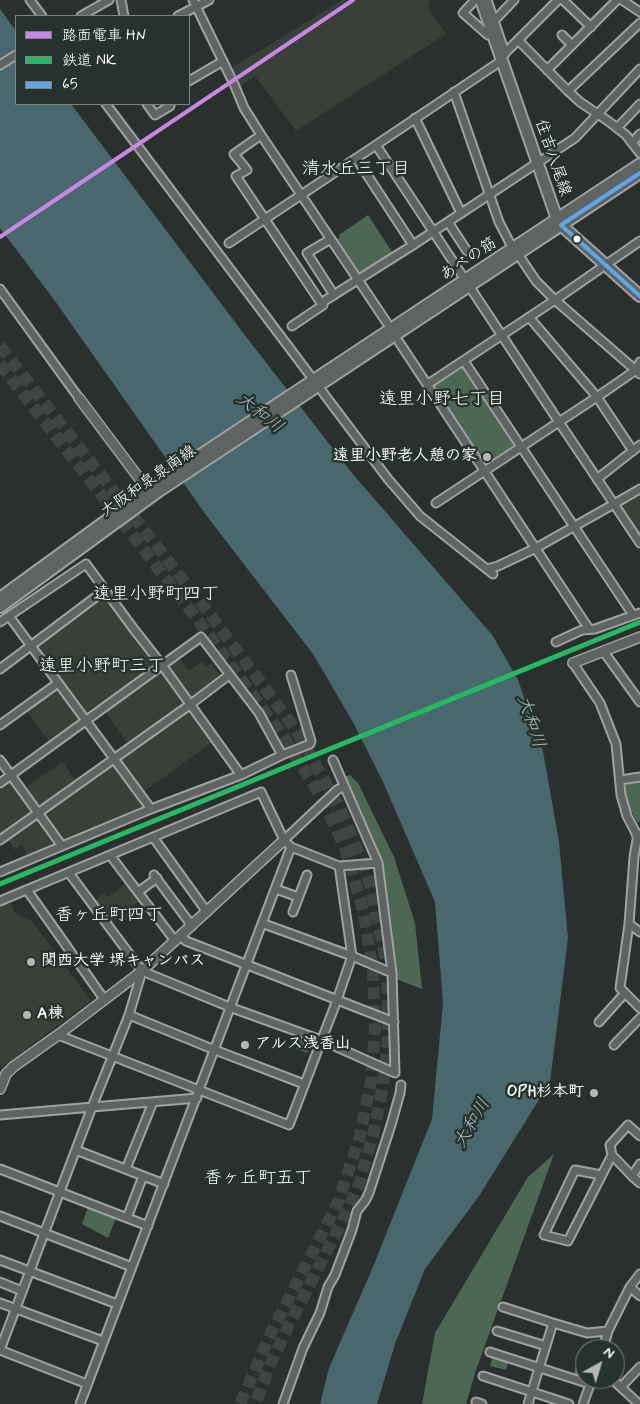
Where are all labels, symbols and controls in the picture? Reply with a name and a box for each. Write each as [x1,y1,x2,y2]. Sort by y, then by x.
legend [15,15,190,105]
text: 路面電車 HN [62,26,146,46]
text: 鉄道 NK [62,51,116,71]
text: 65 [62,75,78,95]
street label: 住吉八尾線 [530,117,574,199]
district label: 清水丘三丁目 [302,159,410,181]
street label: あべの筋 [437,234,501,286]
unlabelled marker [572,234,582,244]
water label: 大和川 [231,389,287,439]
district label: 遠里小野七丁目 [379,389,505,411]
street label: 大阪和泉泉南線 [98,442,200,522]
place label: 遠里小野老人憩の家 [333,447,477,467]
marker: 遠里小野老人憩の家 [481,451,493,463]
district label: 遠里小野町四丁 [93,584,219,606]
district label: 遠里小野町三丁 [39,656,165,678]
water label: 大和川 [511,693,549,751]
district label: 香ヶ丘町四丁 [55,905,163,927]
place label: 関西大学 堺キャンパス [41,952,205,972]
marker: 関西大学 堺キャンパス [25,956,37,968]
place label: A棟 [37,1005,63,1025]
marker: A棟 [21,1009,33,1021]
place label: アルス浅香山 [255,1035,351,1055]
marker: アルス浅香山 [239,1039,251,1051]
place label: OPH杉本町 [507,1083,584,1103]
marker: OPH杉本町 [588,1087,600,1099]
water label: 大和川 [450,1095,496,1153]
district label: 香ヶ丘町五丁 [204,1168,312,1190]
north arrow [575,1339,625,1389]
text: N [600,1343,618,1363]

